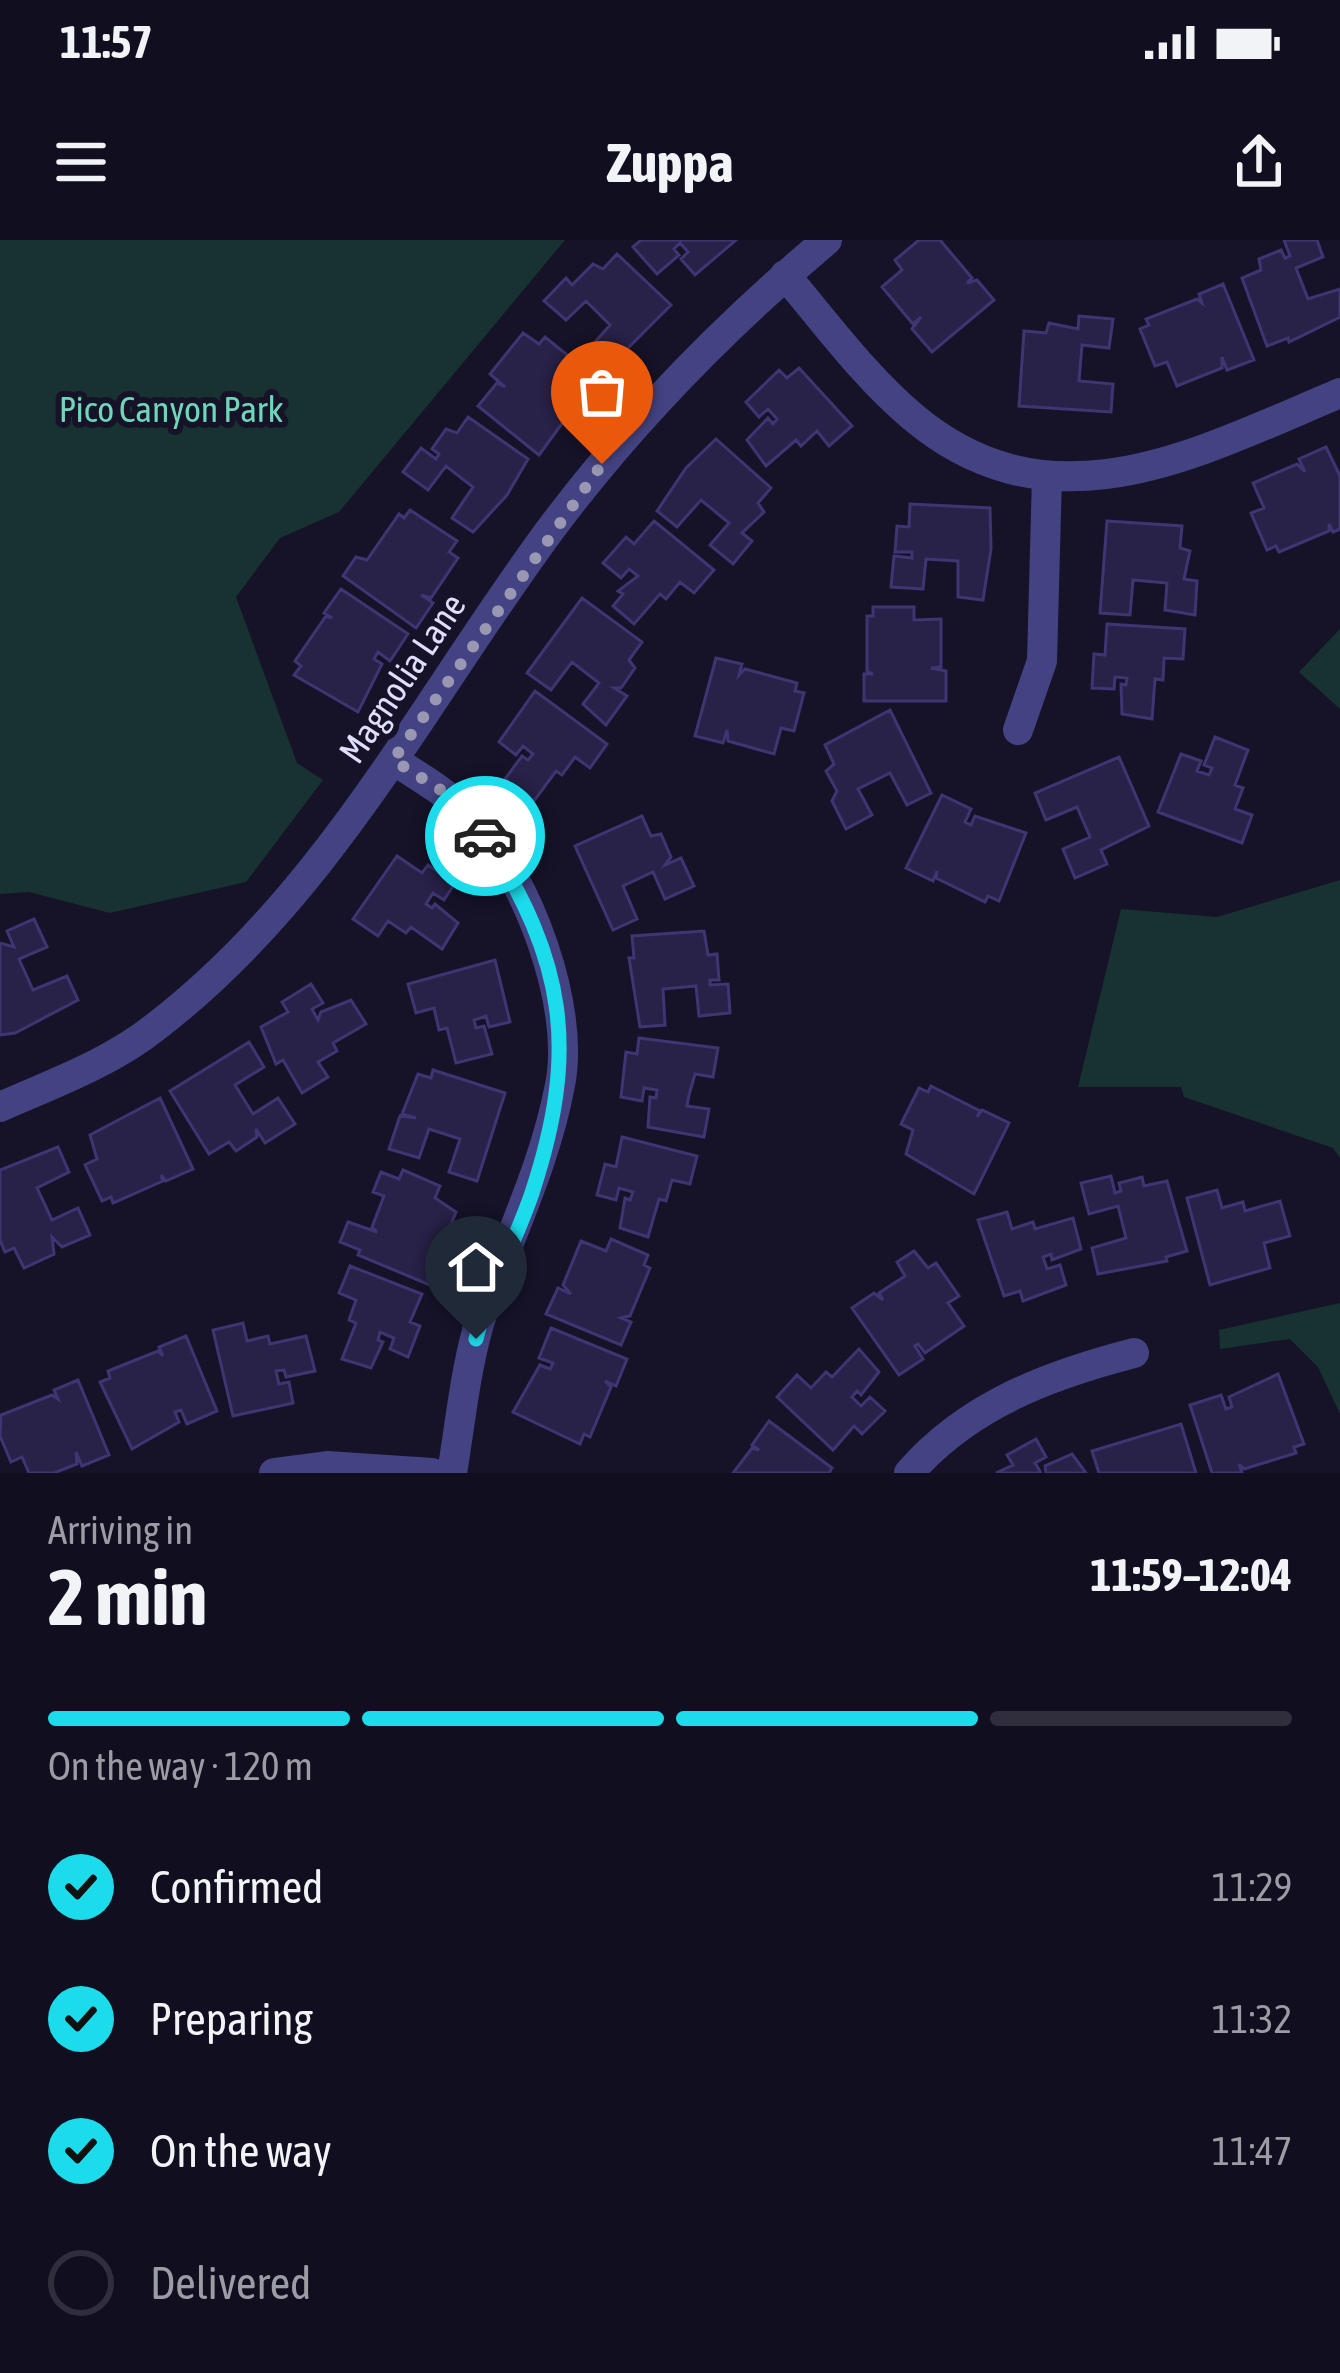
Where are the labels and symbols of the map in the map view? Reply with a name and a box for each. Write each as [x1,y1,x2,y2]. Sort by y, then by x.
pin [551,341,653,464]
park label: Pico Canyon Park [59,388,283,430]
street label: Magnolia Lane [330,586,474,770]
courier [425,776,545,896]
pin [425,1216,527,1339]

